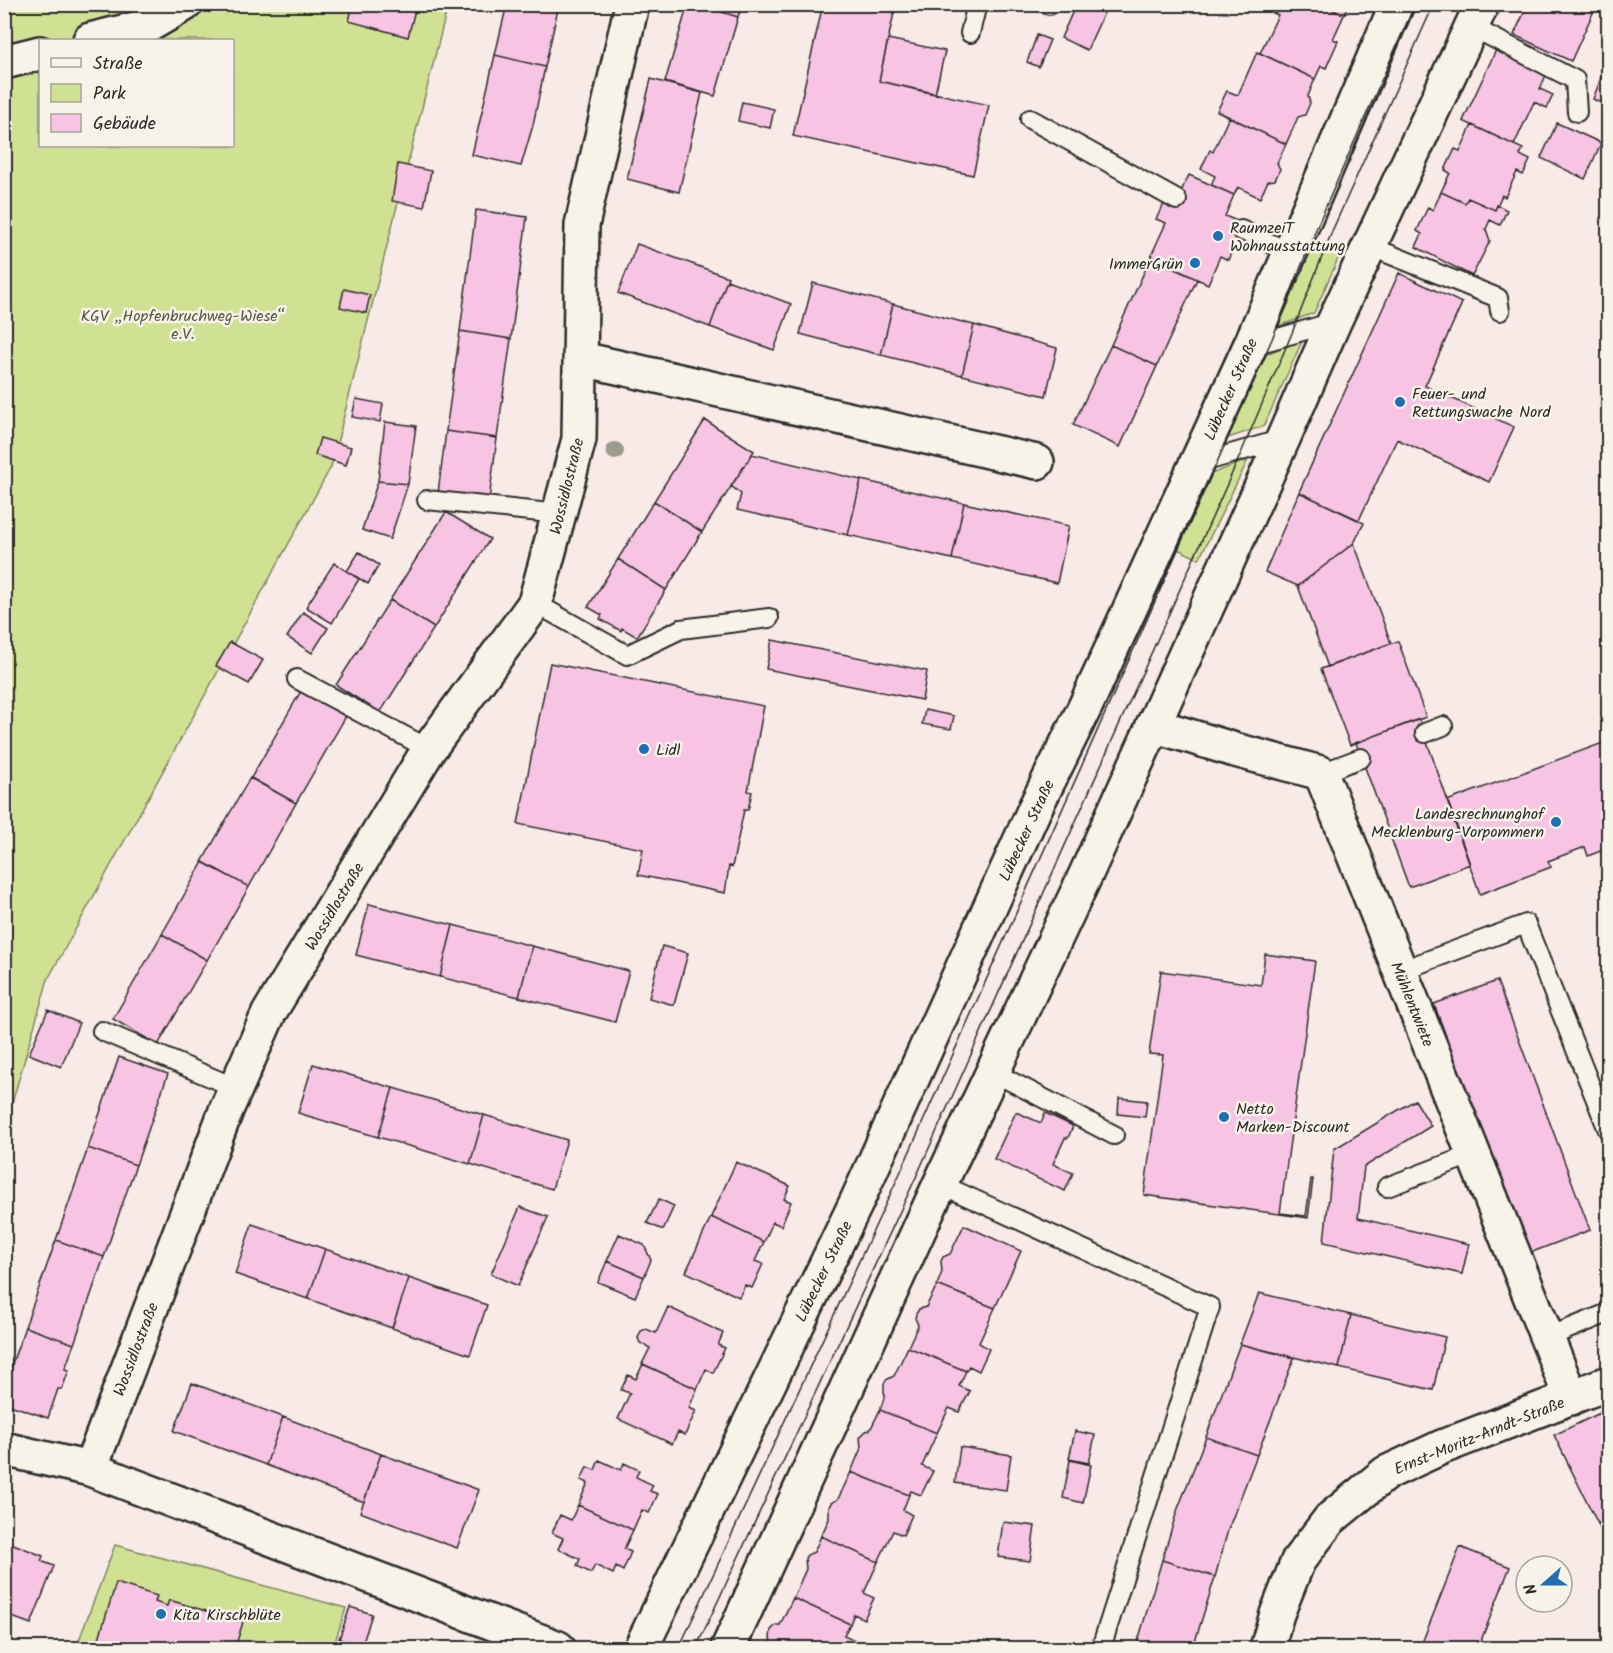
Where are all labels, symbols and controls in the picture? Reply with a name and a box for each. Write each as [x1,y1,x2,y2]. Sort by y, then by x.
legend [39,39,234,147]
text: Straße [93,50,143,79]
text: Park [93,80,126,109]
text: Gebäude [93,110,156,139]
place label: RaumzeiT Wohnausstattung [1230,216,1346,259]
marker: RaumzeiT Wohnausstattung [1211,229,1225,243]
place label: ImmerGrün [1109,252,1183,277]
marker: ImmerGrün [1188,256,1202,270]
park label: KGV „Hopfenbruchweg-Wiese“ e.V. [81,304,285,347]
street label: Lübecker Straße [1198,334,1265,445]
place label: Feuer- und Rettungswache Nord [1412,382,1552,425]
marker: Feuer- und Rettungswache Nord [1393,395,1407,409]
street label: Wossidlostraße [543,435,592,537]
place label: Lidl [656,738,681,763]
marker: Lidl [637,742,651,756]
street label: Lübecker Straße [993,776,1062,886]
place label: Landesrechnunghof Mecklenburg-Vorpommern [1371,802,1546,845]
marker: Landesrechnunghof Mecklenburg-Vorpommern [1549,815,1563,829]
street label: Wossidlostraße [299,858,371,956]
street label: Mühlentwiete [1383,958,1440,1051]
place label: Netto Marken-Discount [1236,1097,1351,1140]
marker: Netto Marken-Discount [1217,1110,1231,1124]
street label: Lübecker Straße [789,1217,860,1326]
street label: Wossidlostraße [107,1299,166,1400]
street label: Ernst-Moritz-Arndt-Straße [1390,1391,1569,1482]
north arrow [1514,1554,1574,1614]
text: N [1518,1580,1545,1598]
place label: Kita Kirschblüte [173,1603,281,1628]
marker: Kita Kirschblüte [154,1607,168,1621]

